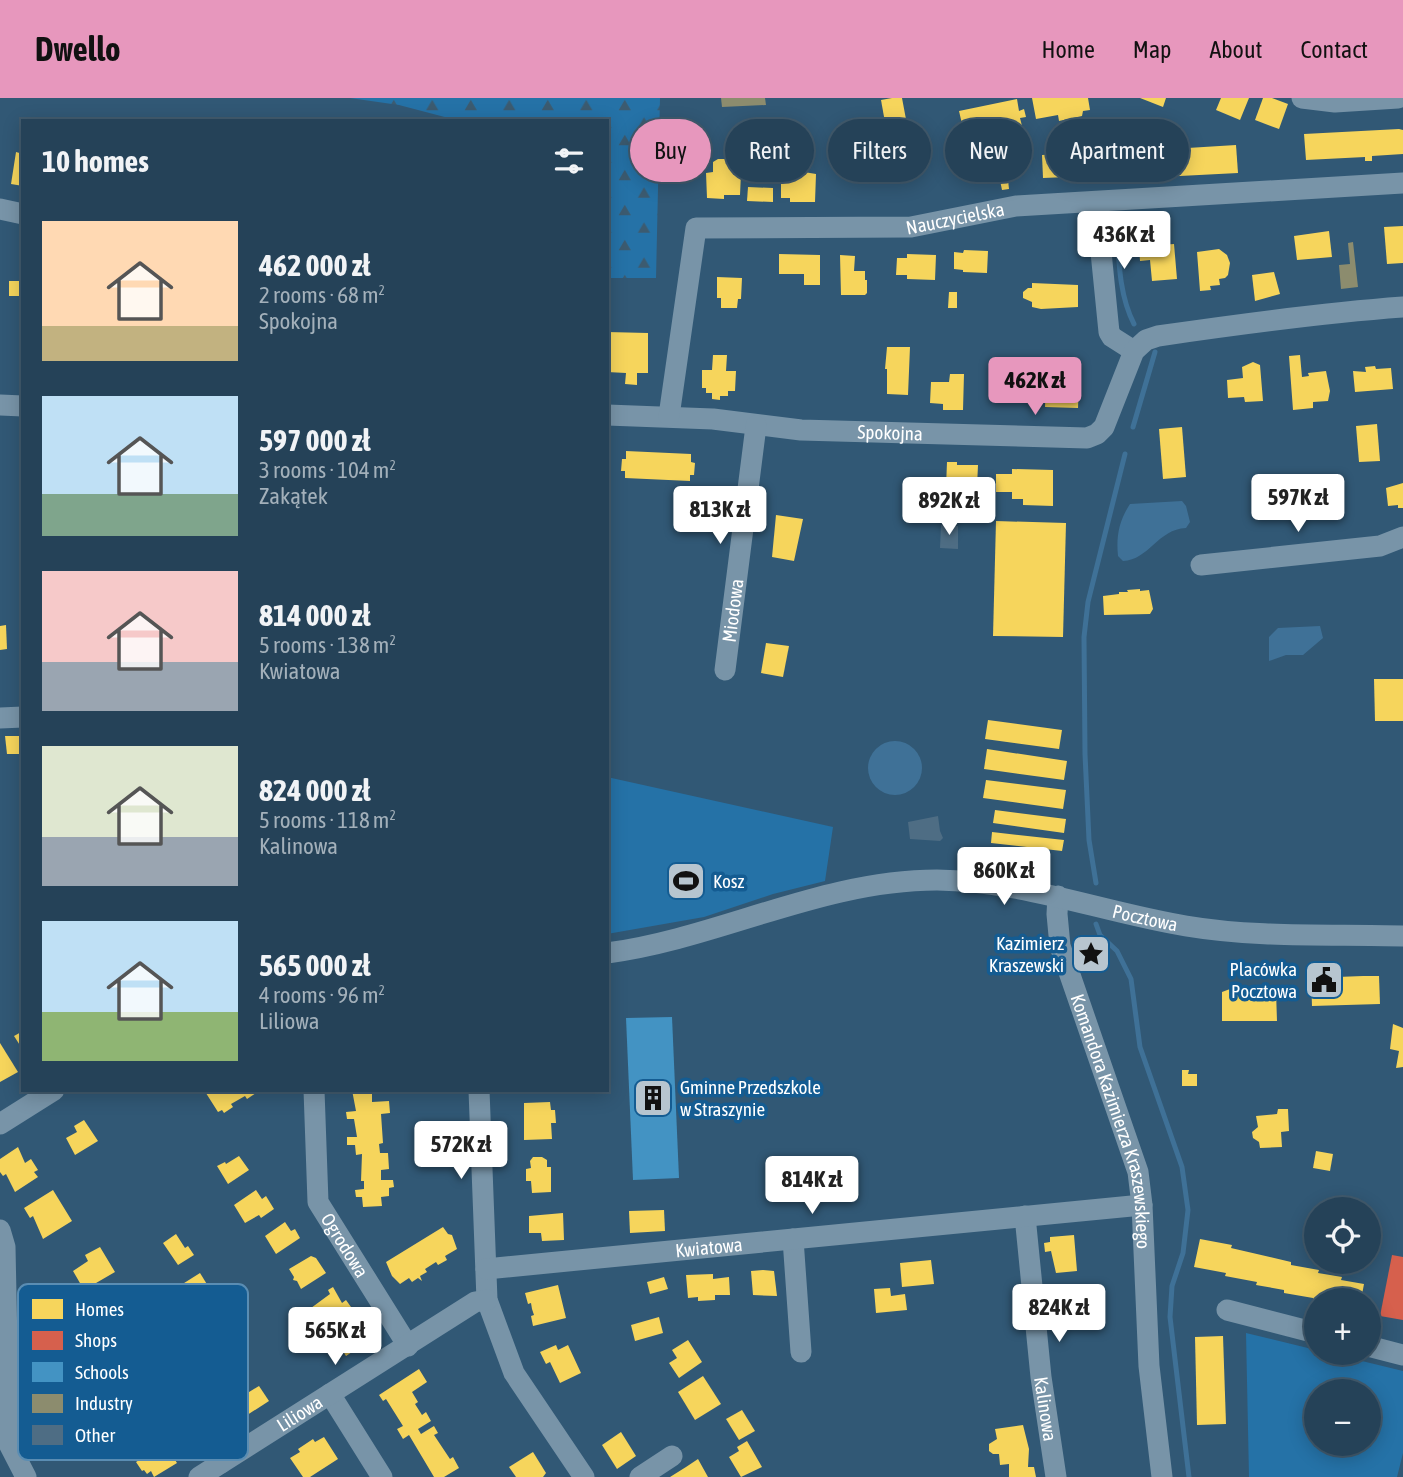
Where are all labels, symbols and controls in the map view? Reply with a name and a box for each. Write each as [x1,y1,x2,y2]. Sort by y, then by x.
text: Dwello [35,30,121,68]
text: Home [1041,36,1095,63]
text: Map [1133,36,1171,63]
text: About [1209,36,1262,63]
text: Contact [1300,36,1368,63]
chip: Buy [630,119,711,182]
chip: Rent [725,119,814,182]
chip: Filters [828,119,931,182]
chip: New [945,119,1032,182]
chip: Apartment [1046,119,1189,182]
icon: filters [550,142,588,180]
text: 10 homes [42,144,149,178]
street label: Nauczycielska [904,198,1006,239]
pin: 436K zł [1059,212,1189,271]
text: 436K zł [1093,221,1155,247]
text: 462 000 zł [259,248,371,282]
icon: home [98,249,182,333]
text: 2 rooms · 68 m² [259,282,385,308]
text: Spokojna [259,308,338,334]
pin: 462K zł [970,358,1100,417]
text: 462K zł [1004,367,1066,393]
street label: Spokojna [857,421,923,444]
text: 597 000 zł [259,423,371,457]
icon: home [98,424,182,508]
text: 3 rooms · 104 m² [259,457,396,483]
pin: 597K zł [1233,474,1363,534]
pin: 892K zł [884,478,1014,537]
text: Zakątek [259,483,328,509]
text: 597K zł [1267,484,1329,510]
pin: 813K zł [655,486,785,546]
text: 892K zł [918,487,980,513]
text: 813K zł [689,496,751,522]
street label: Miodowa [718,577,747,644]
text: 814 000 zł [259,598,371,632]
icon: home [98,599,182,683]
text: 5 rooms · 138 m² [259,632,396,658]
text: Kwiatowa [259,658,340,684]
text: 824 000 zł [259,773,371,807]
icon: home [98,774,182,858]
text: 5 rooms · 118 m² [259,807,396,833]
text: Kalinowa [259,833,338,859]
pin: 860K zł [939,848,1069,907]
text: 860K zł [973,857,1035,883]
sports icon: Kosz [665,860,707,902]
place label: Kosz [713,870,745,892]
street label: Pocztowa [1110,900,1179,935]
place label: Kazimierz Kraszewski [989,932,1064,976]
place icon: Kazimierz Kraszewski [1070,933,1112,975]
text: 565 000 zł [259,948,371,982]
icon: home [98,949,182,1033]
place label: Placówka Pocztowa [1230,958,1297,1002]
public building icon: Placówka Pocztowa [1303,959,1345,1001]
text: 4 rooms · 96 m² [259,982,385,1008]
street label: Komandora Kazimierza Kraszewskiego [1066,991,1155,1249]
text: Liliowa [259,1008,319,1034]
place label: Gminne Przedszkole w Straszynie [680,1076,821,1120]
building icon: Gminne Przedszkole w Straszynie [632,1077,674,1119]
pin: 572K zł [396,1122,526,1181]
text: 572K zł [430,1131,492,1157]
pin: 814K zł [747,1156,877,1216]
text: 814K zł [781,1166,843,1192]
map controls [1304,1197,1381,1456]
button: locate [1304,1197,1381,1274]
street label: Ogrodowa [317,1209,373,1281]
street label: Kwiatowa [674,1233,744,1261]
legend [18,1284,248,1460]
pin: 824K zł [994,1284,1124,1344]
button: + [1304,1288,1381,1365]
text: 824K zł [1028,1294,1090,1320]
text: Homes [75,1298,124,1320]
pin: 565K zł [270,1308,400,1367]
text: 565K zł [304,1317,366,1343]
text: Shops [75,1329,117,1351]
text: Schools [75,1361,129,1383]
street label: Kalinowa [1030,1375,1061,1443]
button: − [1304,1379,1381,1456]
street label: Liliowa [273,1391,326,1436]
text: Industry [75,1392,133,1414]
text: Other [75,1424,115,1446]

